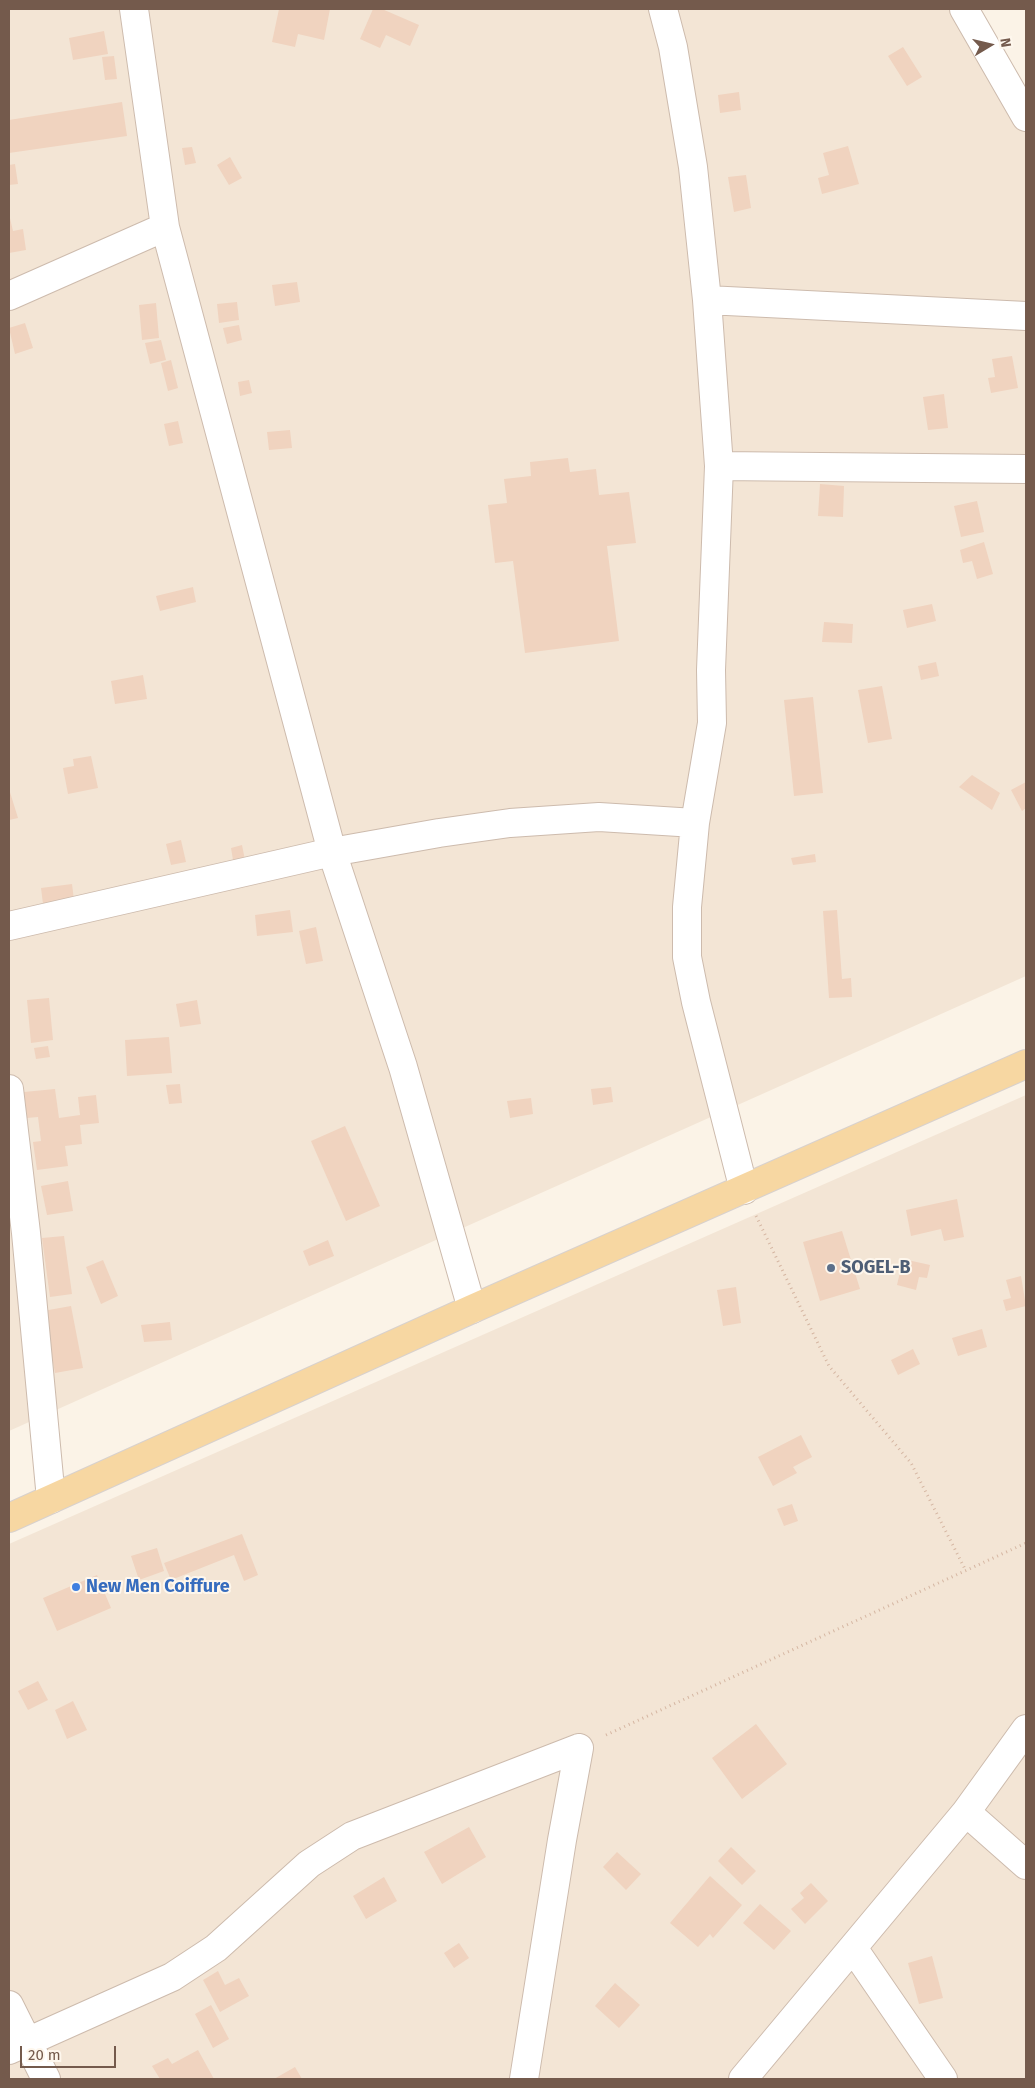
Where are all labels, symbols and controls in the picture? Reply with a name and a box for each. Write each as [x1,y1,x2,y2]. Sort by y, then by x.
north arrow [965,20,1015,70]
text: N [996,37,1014,48]
place label: SOGEL-B [841,1257,911,1279]
marker: SOGEL-B [825,1262,837,1274]
place label: New Men Coiffure [86,1576,230,1598]
marker: New Men Coiffure [70,1581,82,1593]
scale bar [22,2036,119,2068]
text: 20 m [28,2046,61,2064]

